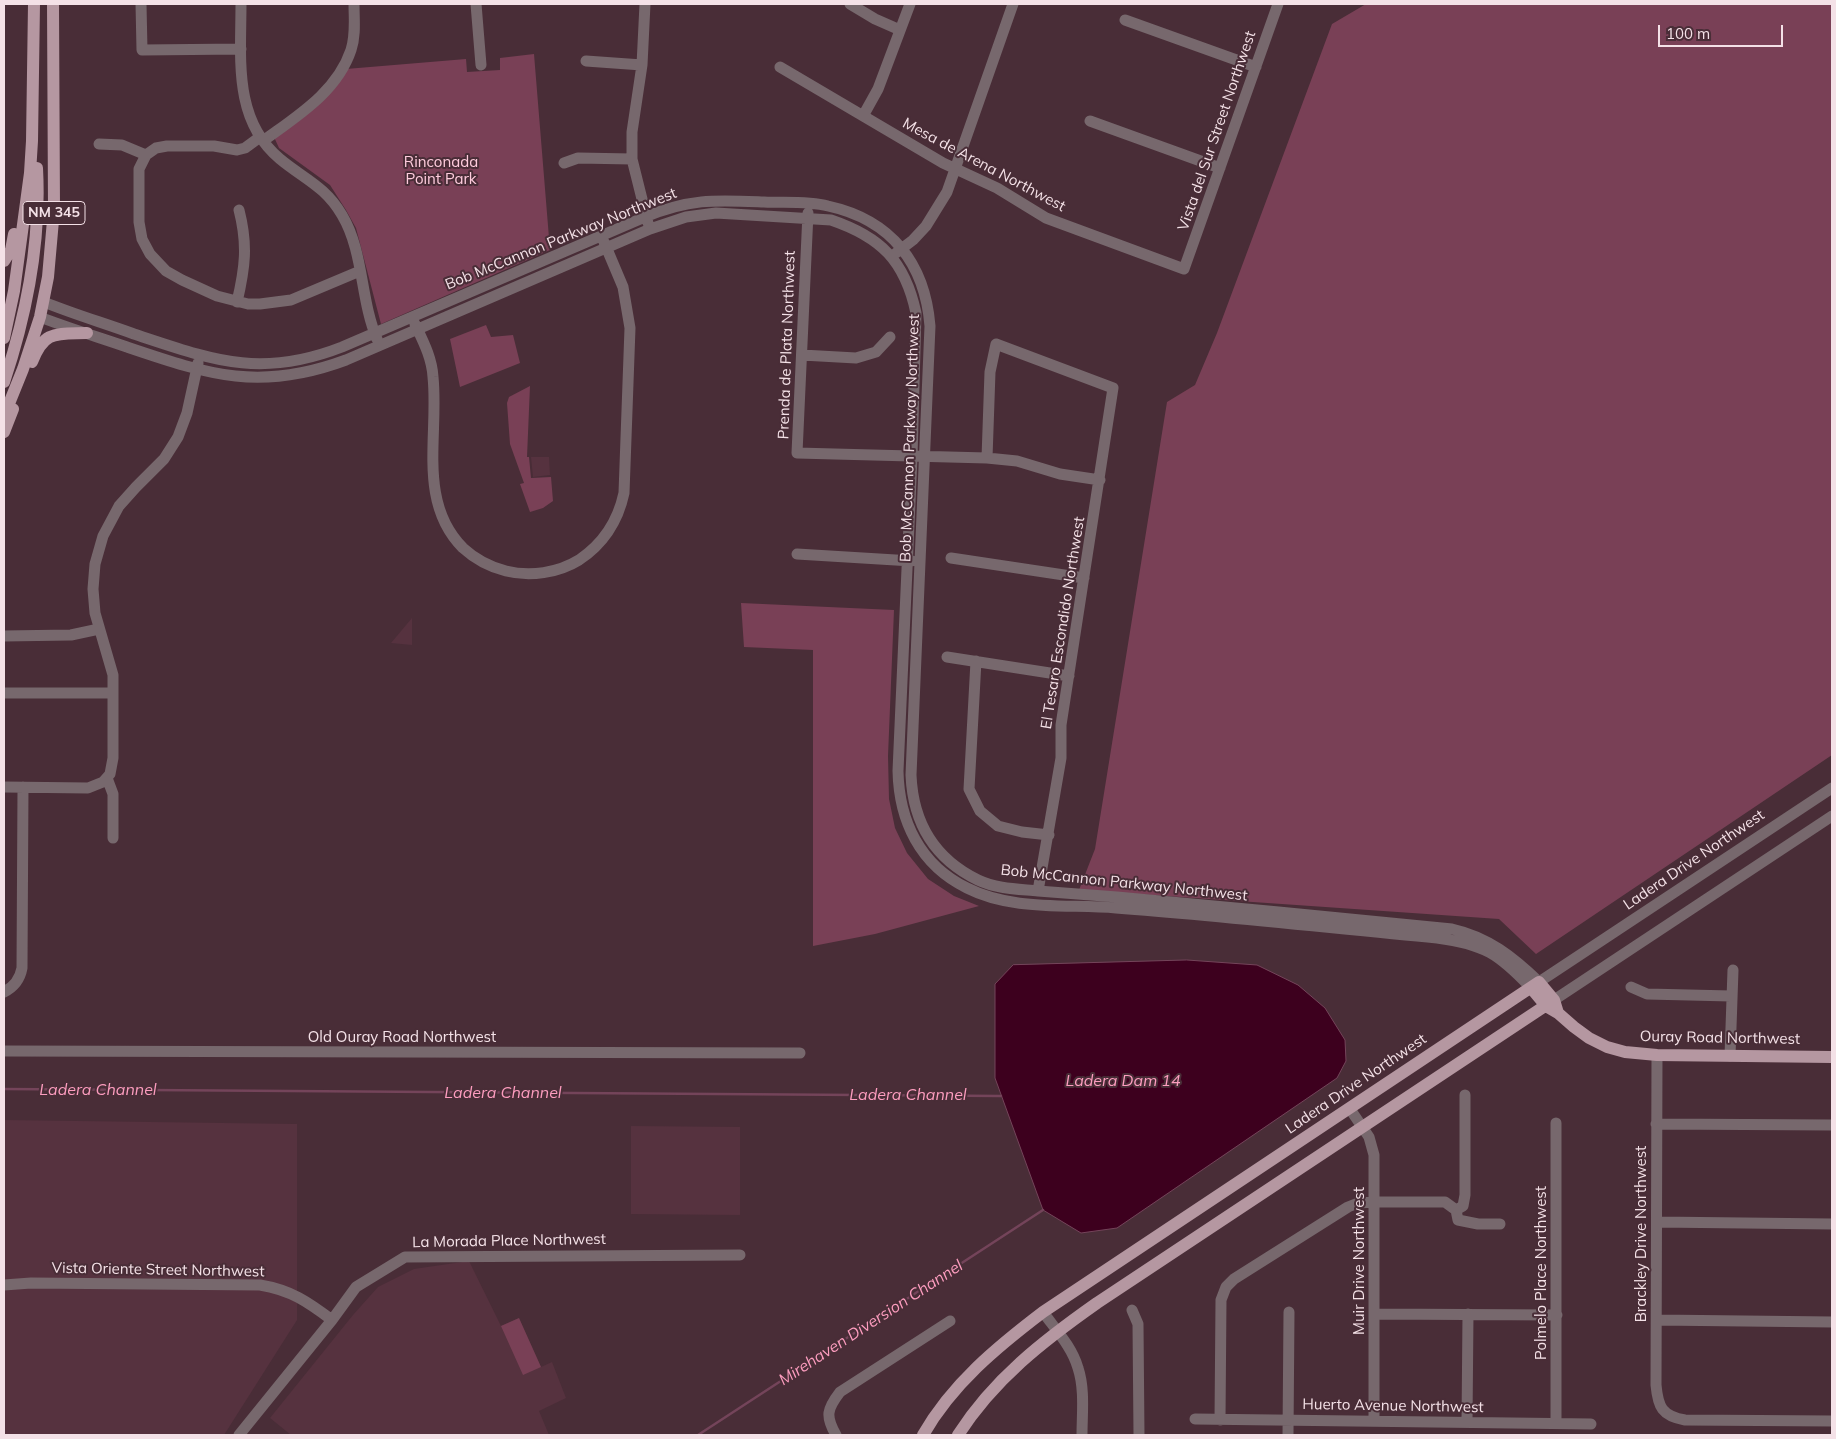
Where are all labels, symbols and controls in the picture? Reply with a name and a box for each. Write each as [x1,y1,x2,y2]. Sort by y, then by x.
scale bar [1661,15,1786,47]
text: 100 m [1666,24,1710,43]
street label: Vista del Sur Street Northwest [1174,29,1260,233]
street label: Mesa de Arena Northwest [899,114,1069,216]
park label: Rinconada Point Park [404,153,478,188]
street label: Bob McCannon Parkway Northwest [443,184,679,294]
road number: NM 345 [23,202,85,224]
street label: Prenda de Plata Northwest [775,250,799,440]
street label: Bob McCannon Parkway Northwest [897,314,923,562]
street label: El Tesaro Escondido Northwest [1037,516,1089,730]
street label: Ladera Drive Northwest [1620,806,1768,914]
street label: Bob McCannon Parkway Northwest [1000,861,1248,905]
street label: Old Ouray Road Northwest [308,1028,496,1046]
street label: Ouray Road Northwest [1640,1028,1800,1048]
street label: Ladera Drive Northwest [1282,1030,1430,1138]
water label: Ladera Dam 14 [1065,1071,1181,1091]
water label: Ladera Channel [39,1080,157,1100]
water label: Ladera Channel [444,1083,562,1103]
water label: Ladera Channel [849,1085,967,1105]
street label: Brackley Drive Northwest [1632,1146,1650,1322]
street label: Polmelo Place Northwest [1532,1186,1550,1360]
street label: Muir Drive Northwest [1350,1187,1368,1335]
street label: La Morada Place Northwest [412,1230,606,1252]
water label: Mirehaven Diversion Channel [775,1256,967,1390]
street label: Vista Oriente Street Northwest [51,1259,265,1281]
street label: Huerto Avenue Northwest [1302,1395,1484,1417]

